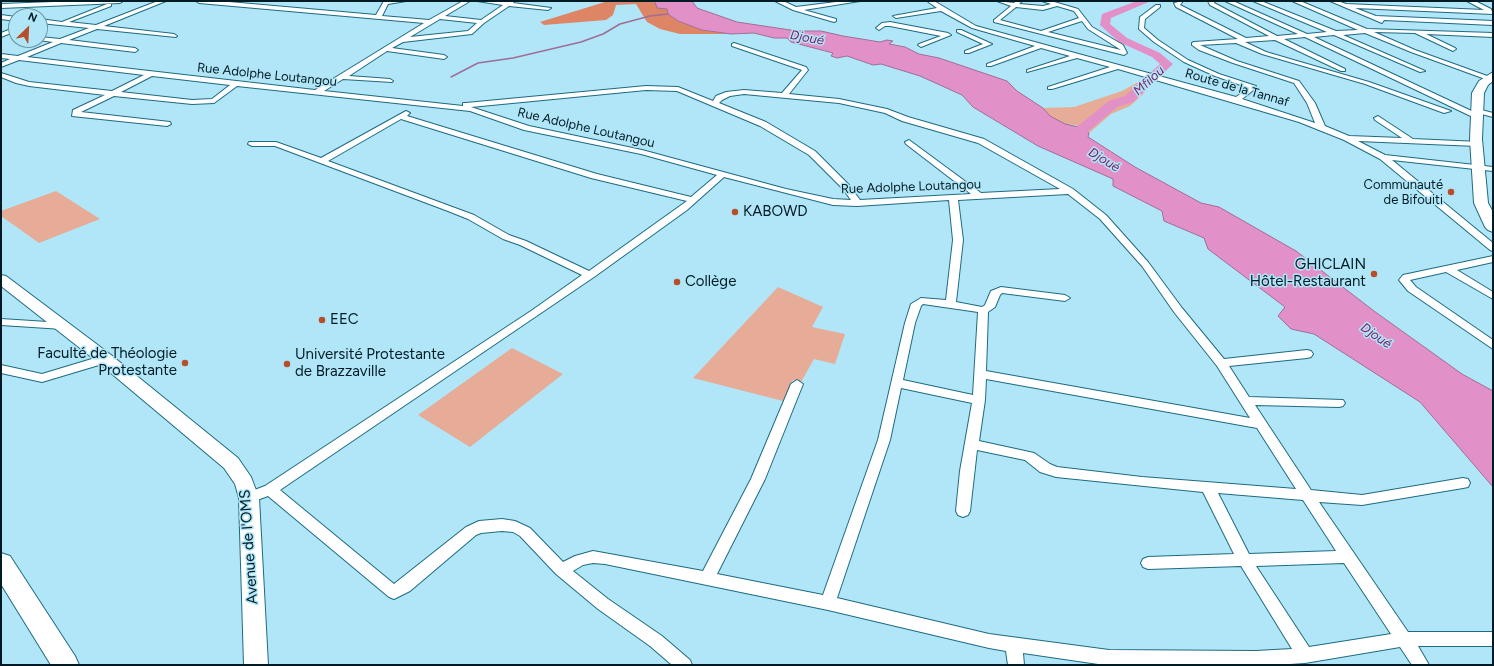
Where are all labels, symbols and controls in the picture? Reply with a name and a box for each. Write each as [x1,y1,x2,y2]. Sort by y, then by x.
north arrow [8,8,48,48]
text: N [26,10,39,25]
water label: Djoué [789,27,825,49]
street label: Rue Adolphe Loutangou [196,60,338,90]
water label: Mfilou [1130,63,1168,99]
street label: Route de la Tannaf [1183,66,1291,110]
street label: Rue Adolphe Loutangou [516,105,656,151]
water label: Djoué [1085,145,1123,175]
street label: Rue Adolphe Loutangou [841,177,981,197]
place label: Communauté de Bifouiti [1364,177,1443,208]
marker: Communauté de Bifouiti [1446,187,1456,197]
place label: KABOWD [743,203,808,221]
marker: KABOWD [730,207,740,217]
place label: GHICLAIN Hôtel-Restaurant [1250,256,1366,291]
marker: GHICLAIN Hôtel-Restaurant [1369,269,1379,279]
place label: Collège [685,273,736,291]
marker: Collège [672,277,682,287]
place label: EEC [330,311,359,329]
marker: EEC [317,315,327,325]
water label: Djoué [1358,320,1394,352]
place label: Faculté de Théologie Protestante [37,345,177,380]
place label: Université Protestante de Brazzaville [295,346,445,381]
marker: Faculté de Théologie Protestante [180,358,190,368]
marker: Université Protestante de Brazzaville [282,359,292,369]
street label: Avenue de l'OMS [236,489,262,605]

